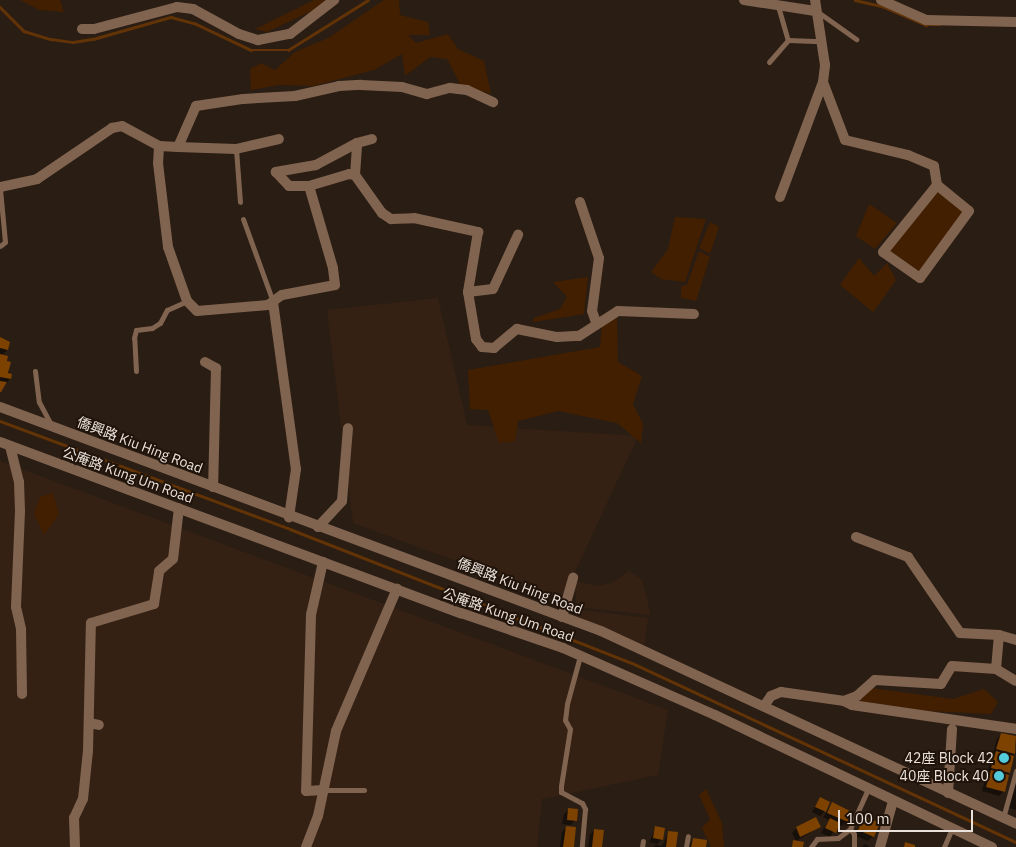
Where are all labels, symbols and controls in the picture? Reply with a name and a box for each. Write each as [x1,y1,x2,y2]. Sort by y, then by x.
street label: 僑興路 Kiu Hing Road [75,413,205,477]
street label: 公庵路 Kung Um Road [60,444,196,506]
street label: 僑興路 Kiu Hing Road [455,554,585,618]
street label: 公庵路 Kung Um Road [440,585,576,645]
place label: 42座 Block 42 [905,750,994,766]
marker: 42座 Block 42 [998,752,1010,764]
place label: 40座 Block 40 [900,768,989,784]
marker: 40座 Block 40 [993,770,1005,782]
scale bar [841,800,976,832]
text: 100 m [846,809,890,828]

